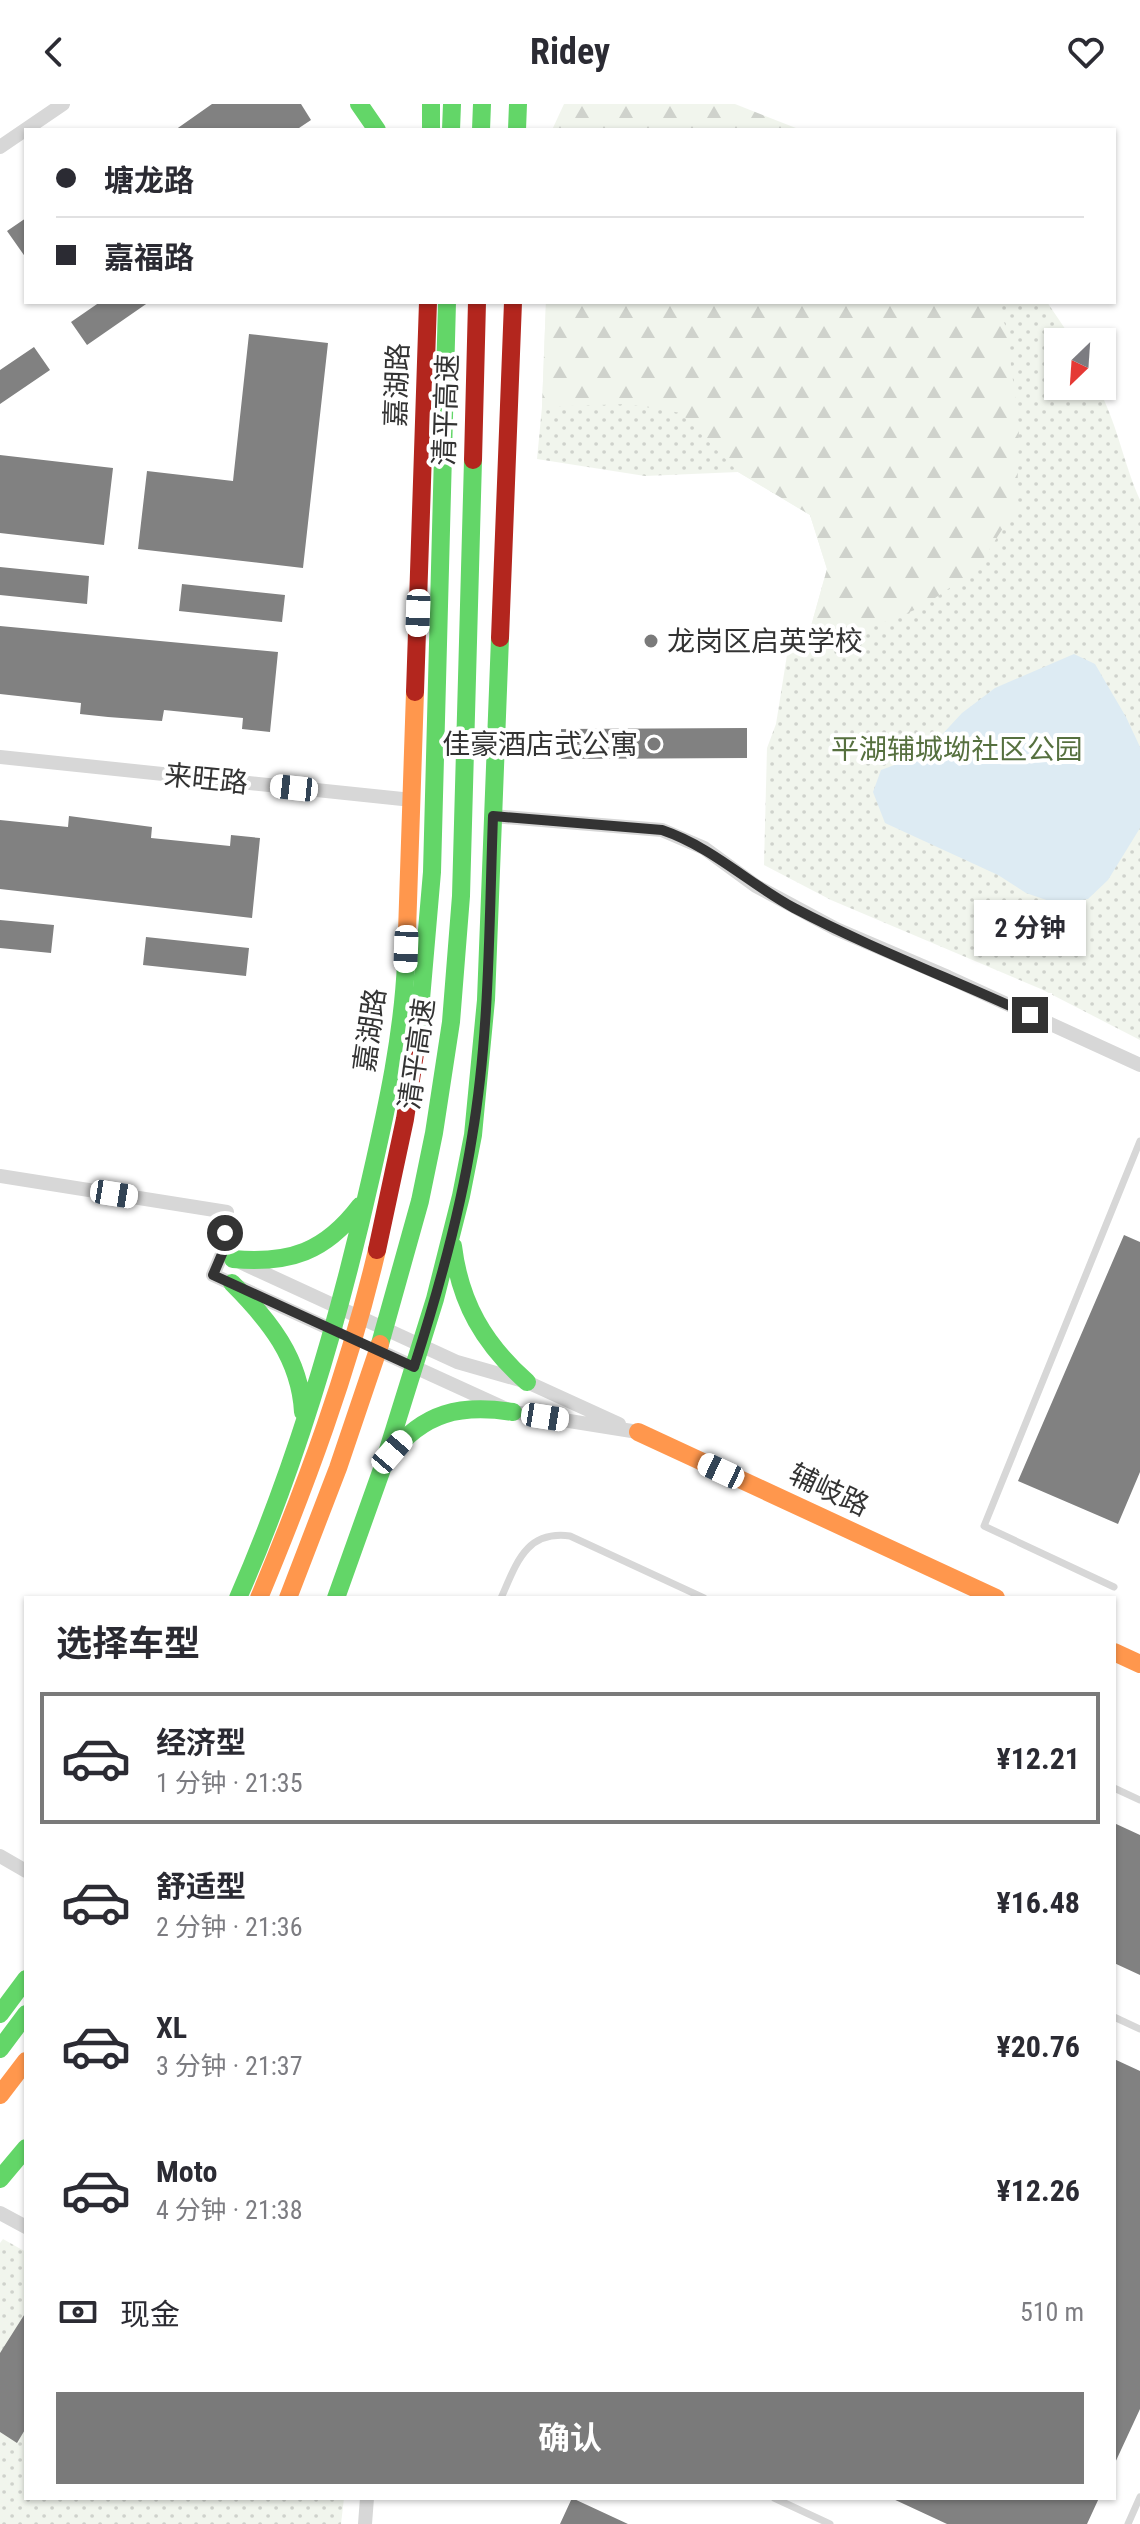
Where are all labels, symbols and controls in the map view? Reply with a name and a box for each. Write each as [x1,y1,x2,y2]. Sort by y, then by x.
icon: back [32,30,76,74]
icon: heart [1064,30,1108,74]
text: Ridey [530,31,610,73]
text: 塘龙路 [104,163,194,198]
text: 嘉福路 [104,240,194,275]
north arrow [1044,328,1116,400]
map controls [1044,328,1116,400]
street label: 嘉湖路 [379,342,415,428]
street label: 清平高速 [428,353,464,467]
car [405,589,431,637]
place label: 龙岗区启英学校 [667,625,863,658]
marker: 龙岗区启英学校 [642,632,660,650]
place label: 佳豪酒店式公寓 [442,728,638,761]
park label: 平湖辅城坳社区公园 [831,733,1083,766]
marker: 佳豪酒店式公寓 [645,735,663,753]
street label: 来旺路 [162,758,250,800]
car [269,774,319,802]
callout: 2 分钟 [974,899,1086,955]
text: 2 分钟 [994,913,1066,943]
car [393,925,419,973]
street label: 嘉湖路 [348,986,392,1074]
street label: 清平高速 [393,996,441,1112]
route end [1012,997,1048,1033]
car [88,1178,140,1210]
route start [207,1215,243,1251]
car [519,1401,571,1433]
car [367,1426,417,1478]
car [694,1450,748,1492]
street label: 辅岐路 [784,1457,874,1523]
text: 选择车型 [56,1623,200,1665]
icon: car [60,1722,132,1794]
text: 经济型 [156,1725,246,1760]
text: ¥12.21 [996,1741,1080,1776]
text: 1 分钟 · 21:35 [156,1768,302,1798]
icon: car [60,1866,132,1938]
text: 舒适型 [156,1869,246,1904]
text: ¥16.48 [996,1885,1080,1920]
text: 2 分钟 · 21:36 [156,1912,302,1942]
icon: car [60,2010,132,2082]
text: XL [156,2010,187,2045]
text: ¥20.76 [996,2029,1080,2064]
text: 3 分钟 · 21:37 [156,2051,302,2081]
icon: car [60,2154,132,2226]
text: Moto [156,2154,217,2189]
text: ¥12.26 [996,2173,1080,2208]
text: 4 分钟 · 21:38 [156,2195,302,2225]
icon: cash [56,2290,100,2334]
text: 现金 [120,2297,180,2332]
text: 510 m [1020,2297,1084,2327]
button: 确认 [56,2392,1084,2484]

